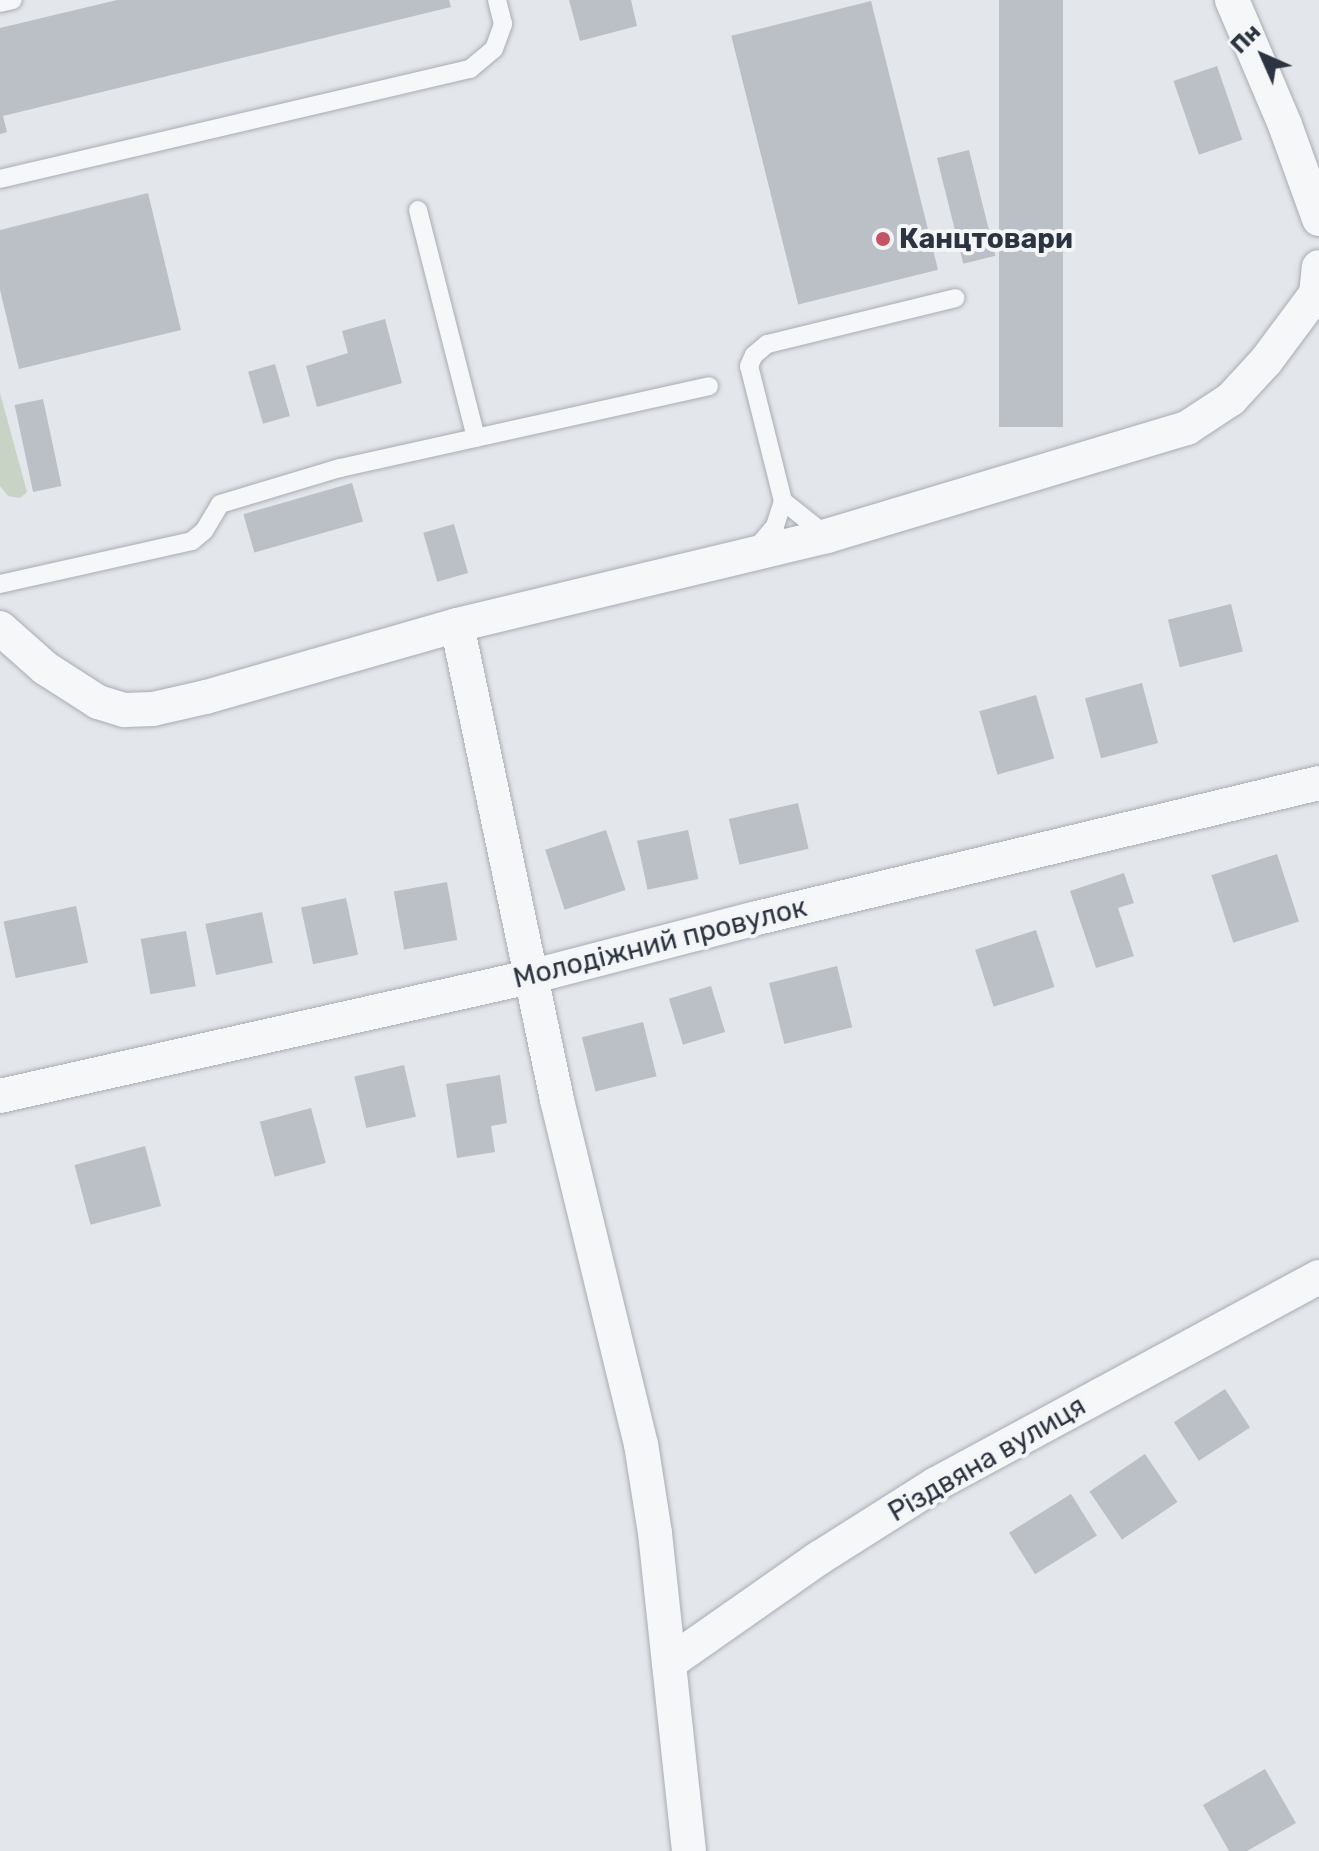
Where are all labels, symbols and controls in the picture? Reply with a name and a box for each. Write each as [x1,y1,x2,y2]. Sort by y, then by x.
north arrow [1223,16,1303,96]
text: Пн [1225,18,1266,59]
place label: Канцтовари [899,222,1073,256]
marker: Канцтовари [874,230,892,248]
street label: Молодіжний провулок [510,890,810,996]
street label: Різдвяна вулиця [882,1389,1092,1529]

